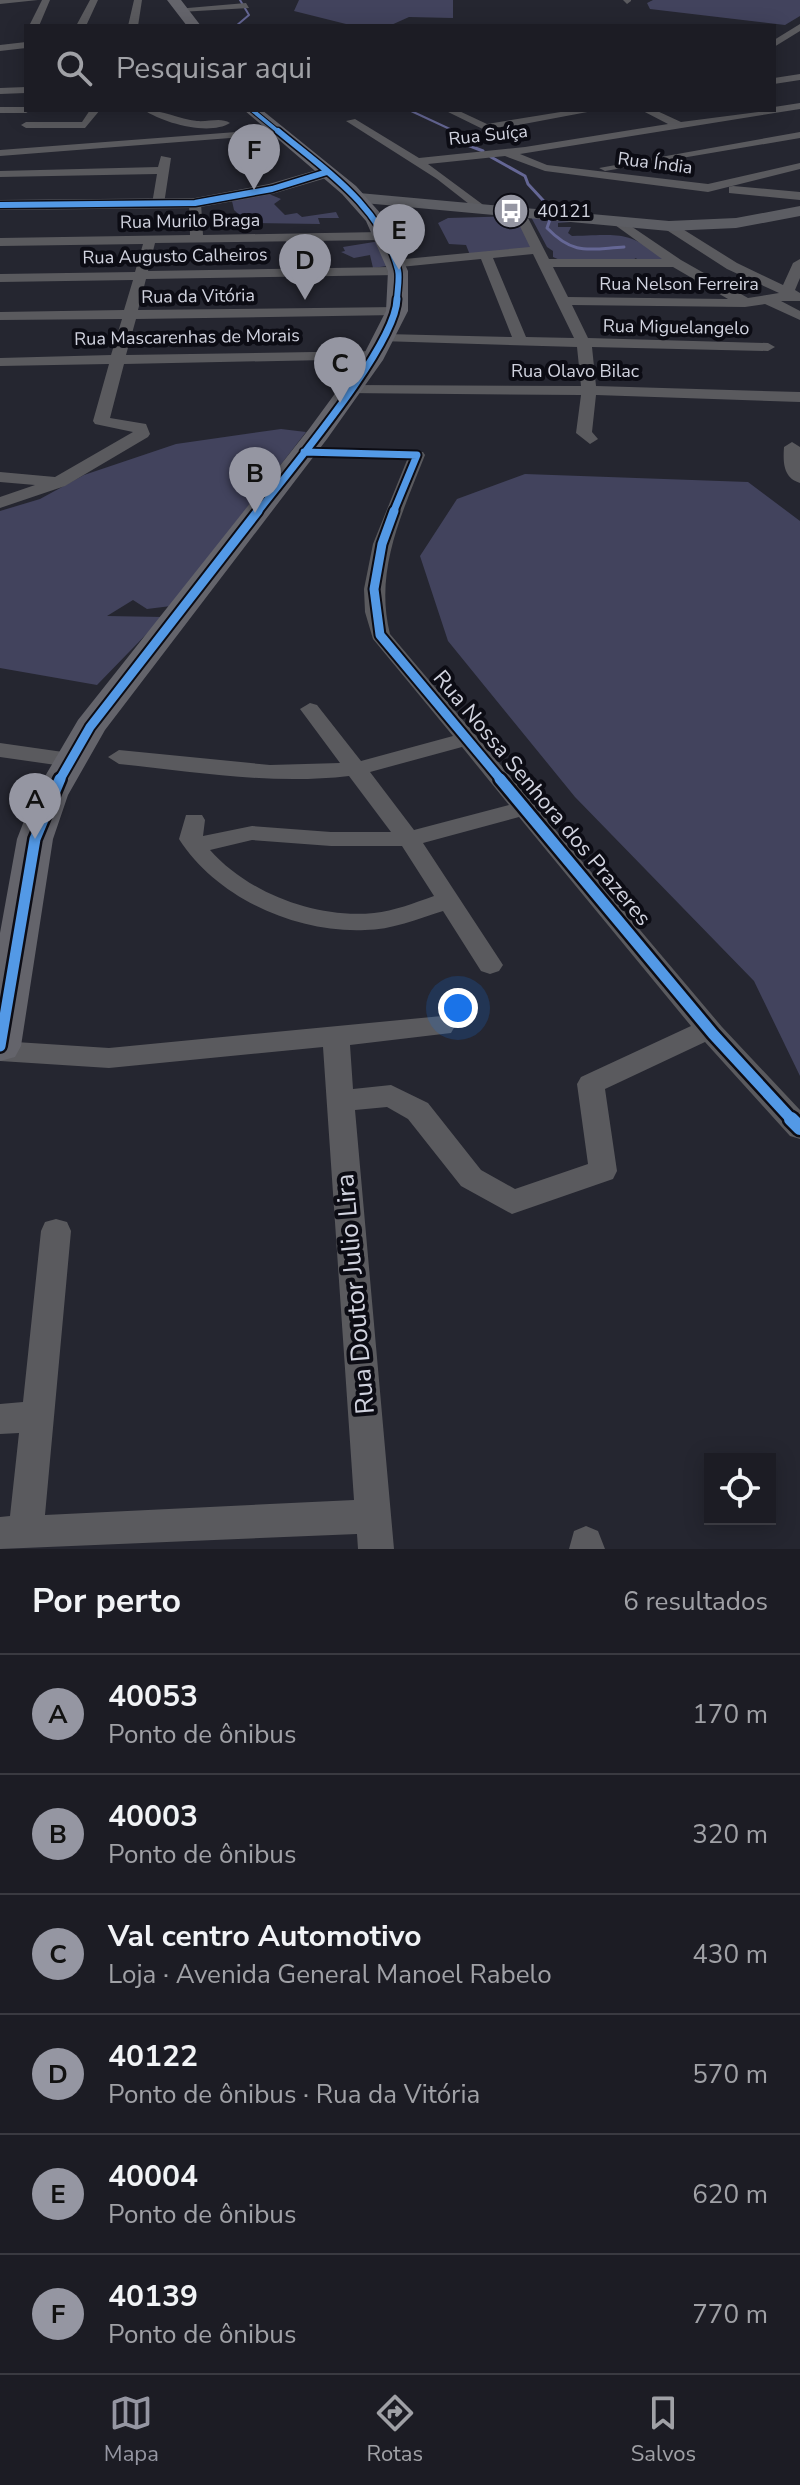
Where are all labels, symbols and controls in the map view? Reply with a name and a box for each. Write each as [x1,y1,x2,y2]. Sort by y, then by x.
search box [24,24,776,112]
icon: search [52,46,96,90]
text: Pesquisar aqui [116,48,312,89]
street label: Rua Suíça [447,119,529,151]
pin: F [228,124,280,190]
street label: Rua Índia [616,146,694,180]
bus stop icon: 40121 [492,192,530,230]
place label: 40121 [537,199,591,223]
pin: E [373,204,425,270]
street label: Rua Murilo Braga [120,208,260,234]
pin: D [279,234,331,300]
street label: Rua Augusto Calheiros [82,242,268,270]
street label: Rua Nelson Ferreira [599,272,759,296]
street label: Rua da Vitória [141,283,255,309]
street label: Rua Miguelangelo [603,314,749,340]
street label: Rua Mascarenhas de Morais [74,323,300,351]
pin: C [314,337,366,403]
street label: Rua Olavo Bilac [511,359,639,383]
pin: B [229,447,281,513]
street label: Rua Nossa Senhora dos Prazeres [426,664,658,932]
pin: A [9,773,61,839]
your location [438,988,478,1028]
street label: Rua Doutor Julio Lira [327,1172,383,1416]
map controls [704,1453,776,1525]
button: locate [704,1453,776,1525]
text: Por perto [32,1578,181,1624]
text: 6 resultados [623,1584,768,1619]
text: 40053 [108,1676,198,1717]
text: A [48,1697,68,1732]
text: 170 m [692,1697,768,1732]
text: Ponto de ônibus [108,1717,296,1752]
text: 40003 [108,1796,198,1837]
text: B [49,1817,67,1852]
text: 320 m [692,1817,768,1852]
text: Ponto de ônibus [108,1837,296,1872]
text: Val centro Automotivo [108,1916,422,1957]
text: C [49,1937,67,1972]
text: 430 m [692,1937,768,1972]
text: Loja · Avenida General Manoel Rabelo [108,1957,552,1992]
text: 40122 [108,2036,198,2077]
text: D [48,2057,68,2092]
text: 570 m [692,2057,768,2092]
text: Ponto de ônibus · Rua da Vitória [108,2077,480,2112]
text: 40004 [108,2156,198,2197]
text: E [50,2177,66,2212]
text: 620 m [692,2177,768,2212]
text: Ponto de ônibus [108,2197,296,2232]
text: 40139 [108,2276,198,2317]
text: F [51,2297,65,2332]
text: 770 m [692,2297,768,2332]
text: Ponto de ônibus [108,2317,296,2352]
tab: Mapa [104,2391,159,2469]
tab: Rotas [367,2391,423,2469]
tab: Salvos [631,2391,696,2469]

